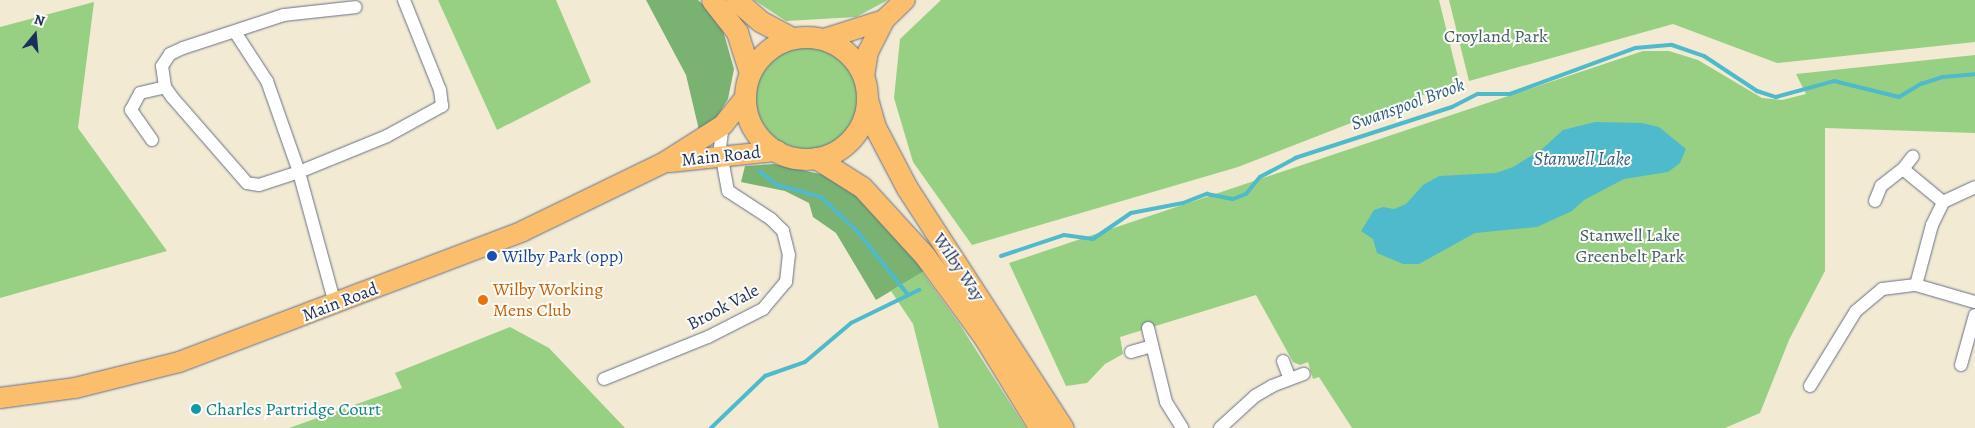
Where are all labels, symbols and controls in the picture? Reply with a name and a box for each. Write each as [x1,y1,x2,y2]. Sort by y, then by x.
north arrow [10,10,60,60]
text: N [32,10,47,31]
park label: Croyland Park [1444,25,1548,47]
water label: Swanspool Brook [1348,74,1468,136]
street label: Main Road [680,141,762,171]
water label: Stanwell Lake [1533,149,1631,171]
park label: Stanwell Lake Greenbelt Park [1575,225,1685,268]
street label: Wilby Way [928,229,990,305]
place label: Wilby Park (opp) [502,245,623,267]
marker: Wilby Park (opp) [486,250,498,262]
street label: Main Road [299,278,381,326]
place label: Wilby Working Mens Club [493,279,603,322]
street label: Brook Vale [683,279,763,335]
marker: Wilby Working Mens Club [477,294,489,306]
place label: Charles Partridge Court [206,398,381,420]
marker: Charles Partridge Court [190,403,202,415]

